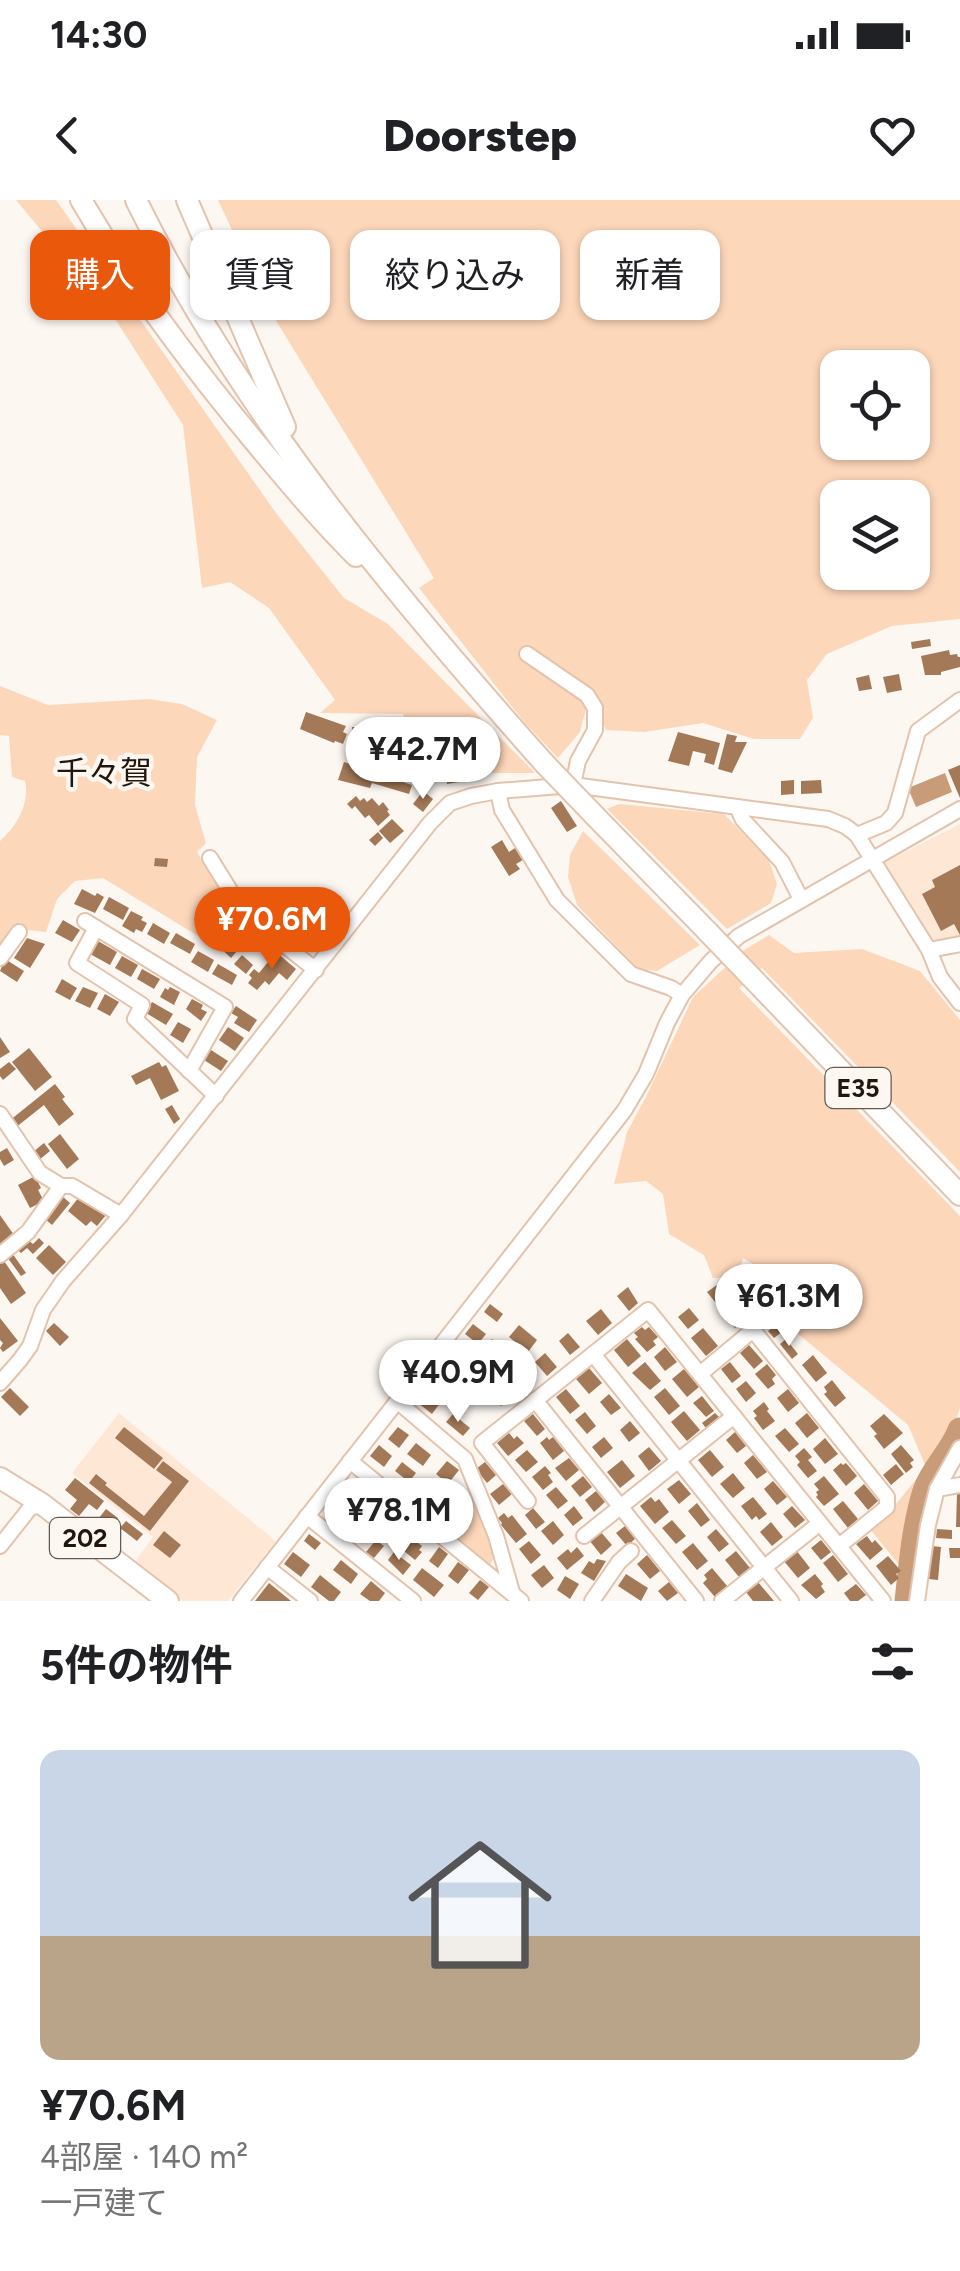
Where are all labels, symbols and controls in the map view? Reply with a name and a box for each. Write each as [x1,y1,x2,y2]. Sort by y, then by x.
text: 14:30 [50,12,147,58]
icon: back [40,108,95,163]
text: Doorstep [383,108,577,162]
icon: heart [865,108,920,163]
chip: 購入 [30,230,170,320]
chip: 賃貸 [190,230,330,320]
chip: 絞り込み [350,230,560,320]
chip: 新着 [580,230,720,320]
map controls [820,350,930,590]
button: locate [820,350,930,460]
button: layers [820,480,930,590]
pin: ¥42.7M [342,717,504,802]
text: ¥42.7M [367,730,479,768]
district label: 千々賀 [56,754,152,792]
pin: ¥70.6M [191,887,353,972]
text: ¥70.6M [216,900,328,938]
road number: E35 [826,1068,890,1108]
pin: ¥61.3M [708,1264,870,1349]
text: ¥61.3M [737,1277,841,1315]
pin: ¥40.9M [377,1340,539,1425]
text: ¥40.9M [401,1353,515,1391]
pin: ¥78.1M [318,1478,480,1563]
text: ¥78.1M [346,1491,452,1529]
road number: 202 [50,1518,120,1558]
icon: filters [865,1634,920,1689]
text: 5件の物件 [40,1640,232,1691]
icon: home [390,1815,570,1995]
text: ¥70.6M [40,2080,186,2131]
text: 4部屋 · 140 m² [40,2138,248,2176]
text: 一戸建て [40,2184,168,2222]

